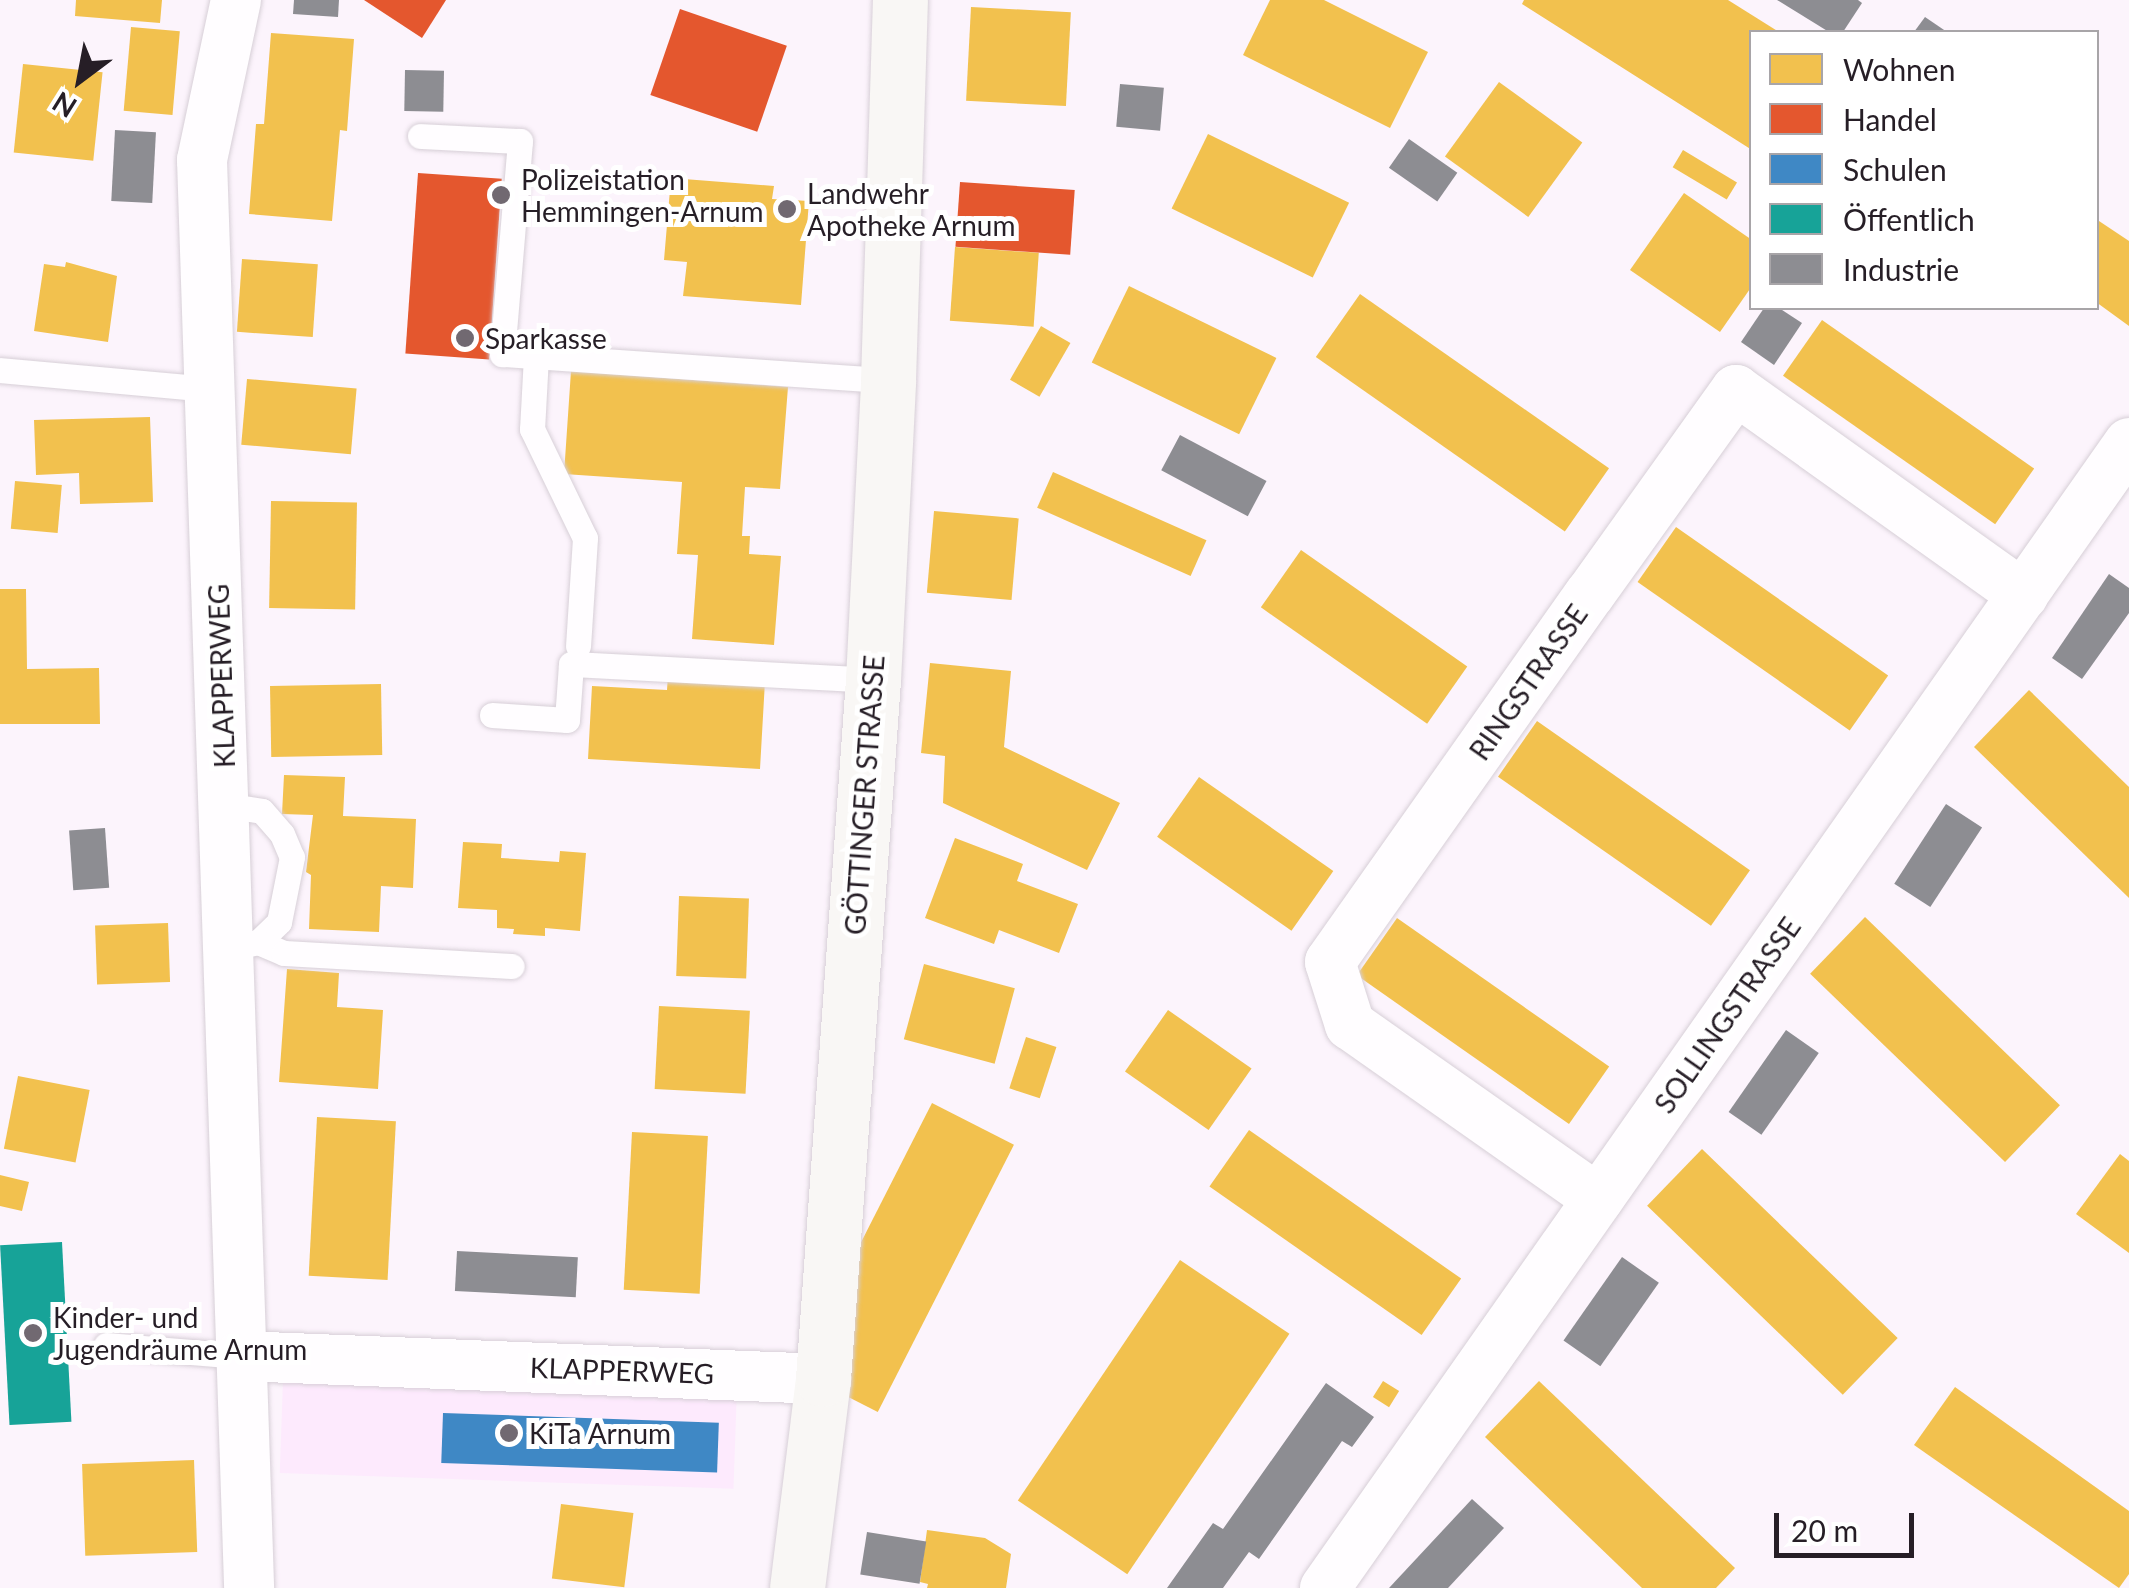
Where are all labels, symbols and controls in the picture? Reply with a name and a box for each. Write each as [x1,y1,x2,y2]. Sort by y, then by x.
north arrow [30,30,130,130]
legend [1749,30,2099,310]
text: Wohnen [1843,51,1955,87]
text: N [46,85,82,126]
text: Handel [1843,101,1937,137]
text: Schulen [1843,151,1947,187]
place label: Polizeistation Hemmingen-Arnum [521,162,764,228]
place label: Landwehr Apotheke Arnum [807,176,1016,242]
marker: Polizeistation Hemmingen-Arnum [490,184,512,206]
marker: Landwehr Apotheke Arnum [776,198,798,220]
text: Öffentlich [1843,201,1975,237]
text: Industrie [1843,251,1959,287]
place label: Sparkasse [485,321,607,355]
marker: Sparkasse [454,327,476,349]
street label: KLAPPERWEG [201,583,241,769]
street label: RINGSTRASSE [1462,598,1594,766]
street label: GÖTTINGER STRASSE [837,654,891,936]
street label: SOLLINGSTRASSE [1647,911,1807,1119]
place label: Kinder- und Jugendräume Arnum [53,1300,308,1366]
marker: Kinder- und Jugendräume Arnum [22,1322,44,1344]
street label: KLAPPERWEG [529,1350,715,1390]
place label: KiTa Arnum [529,1416,672,1450]
marker: KiTa Arnum [498,1422,520,1444]
scale bar [1779,1493,1919,1555]
text: 20 m [1791,1512,1858,1548]

